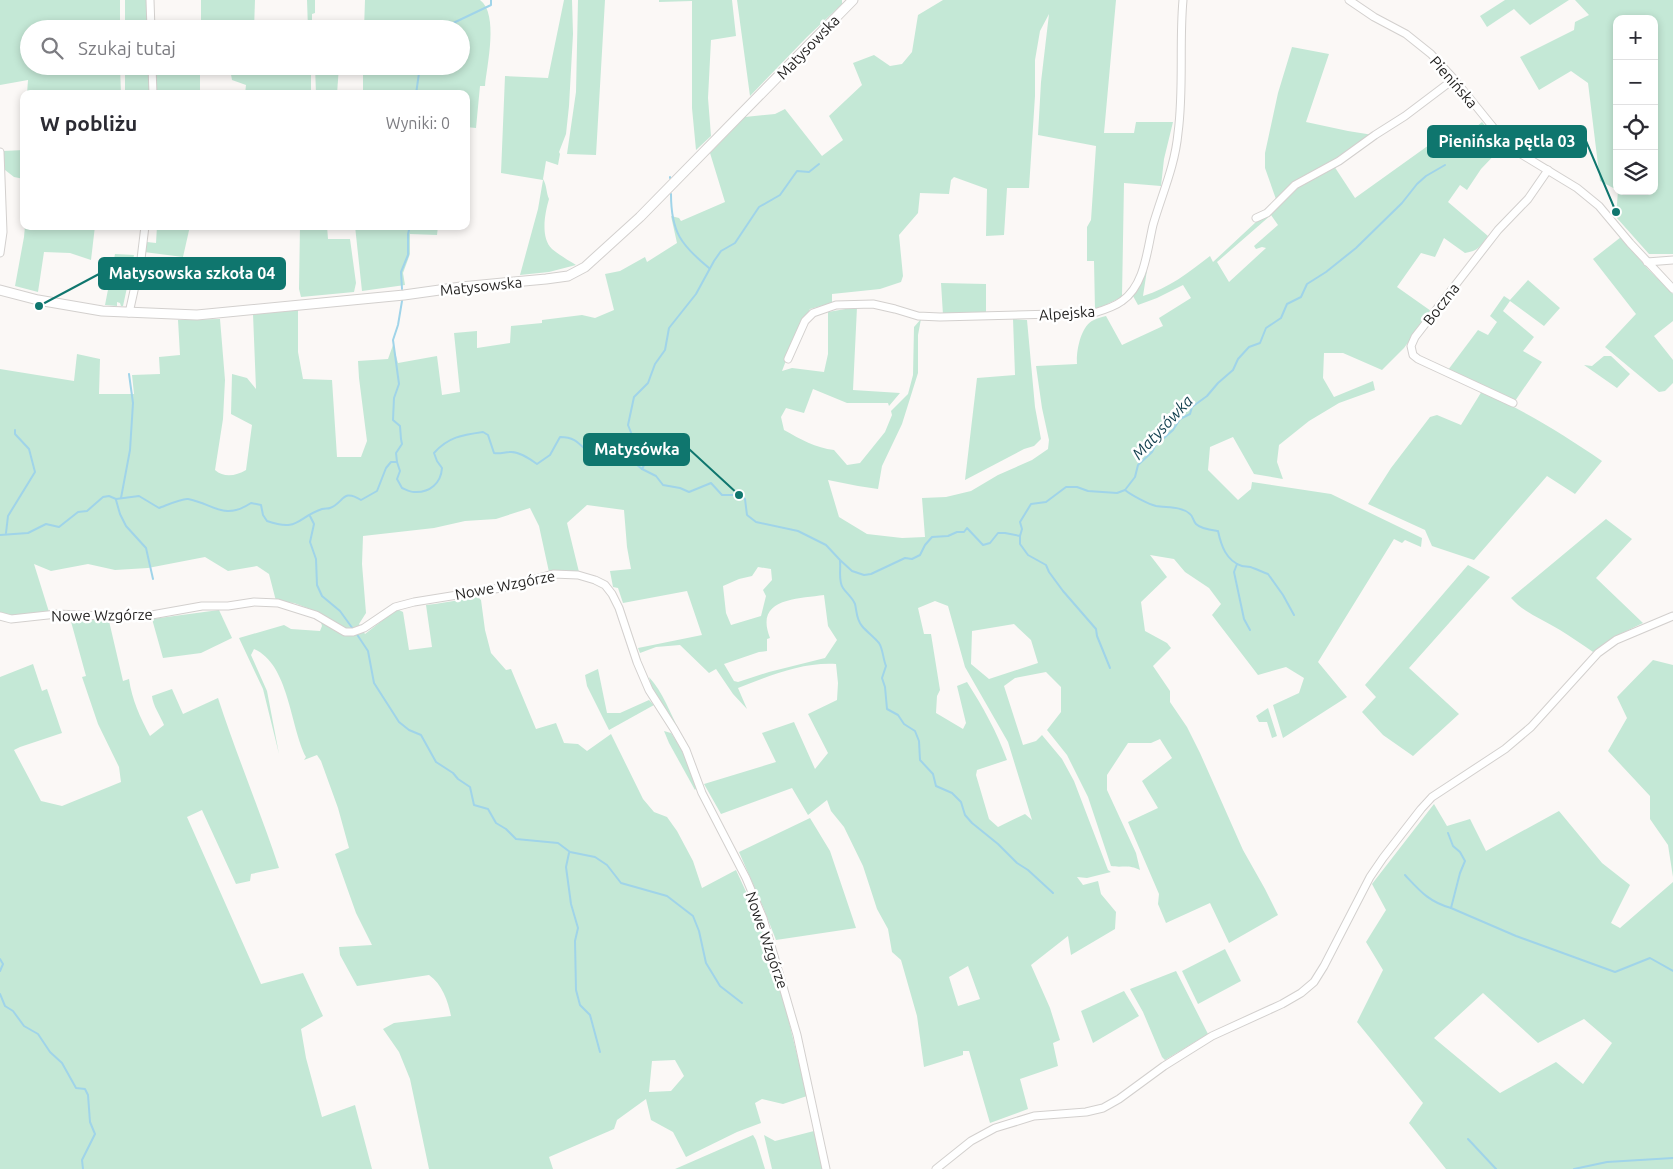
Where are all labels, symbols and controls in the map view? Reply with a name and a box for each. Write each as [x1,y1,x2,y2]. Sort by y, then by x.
street label: Matysowska [773,11,843,83]
map controls [1613,15,1658,195]
button: + [1613,15,1658,60]
search box [20,20,470,75]
icon: search [38,34,66,62]
text: Szukaj tutaj [78,37,176,59]
street label: Pienińska [1427,52,1481,112]
button: − [1613,60,1658,105]
button: locate [1613,105,1658,150]
text: W pobliżu [40,111,137,135]
text: Wyniki: 0 [386,114,450,132]
callout: Pienińska pętla 03 [1428,126,1586,157]
text: Pienińska pętla 03 [1438,132,1576,151]
button: layers [1613,150,1658,195]
callout: Matysowska szkoła 04 [99,258,285,289]
text: Matysowska szkoła 04 [109,264,275,282]
street label: Matysowska [439,273,523,299]
street label: Boczna [1419,280,1463,328]
street label: Alpejska [1038,303,1096,323]
water label: Matysówka [1128,391,1196,463]
callout: Matysówka [584,434,689,465]
text: Matysówka [594,440,680,458]
street label: Nowe Wzgórze [454,567,556,603]
street label: Nowe Wzgórze [51,606,153,624]
street label: Nowe Wzgórze [742,889,792,991]

